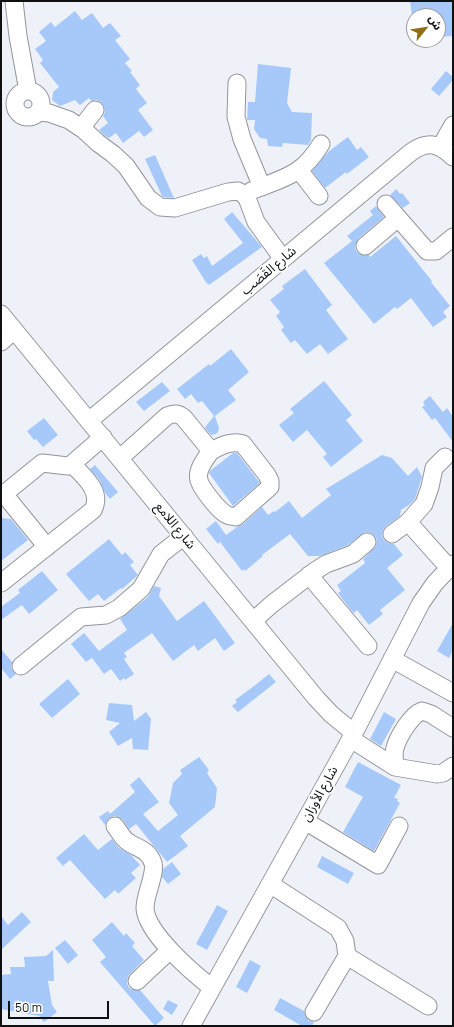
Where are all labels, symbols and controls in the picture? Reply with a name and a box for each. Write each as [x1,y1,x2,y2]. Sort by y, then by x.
north arrow [406,8,446,48]
text: ش [426,12,446,33]
street label: شارع القَصَب [238,243,300,299]
street label: شارع اللامع [151,499,199,553]
street label: شارع الأوزان [298,764,342,824]
scale bar [10,993,111,1019]
text: 50 m [15,999,42,1016]

